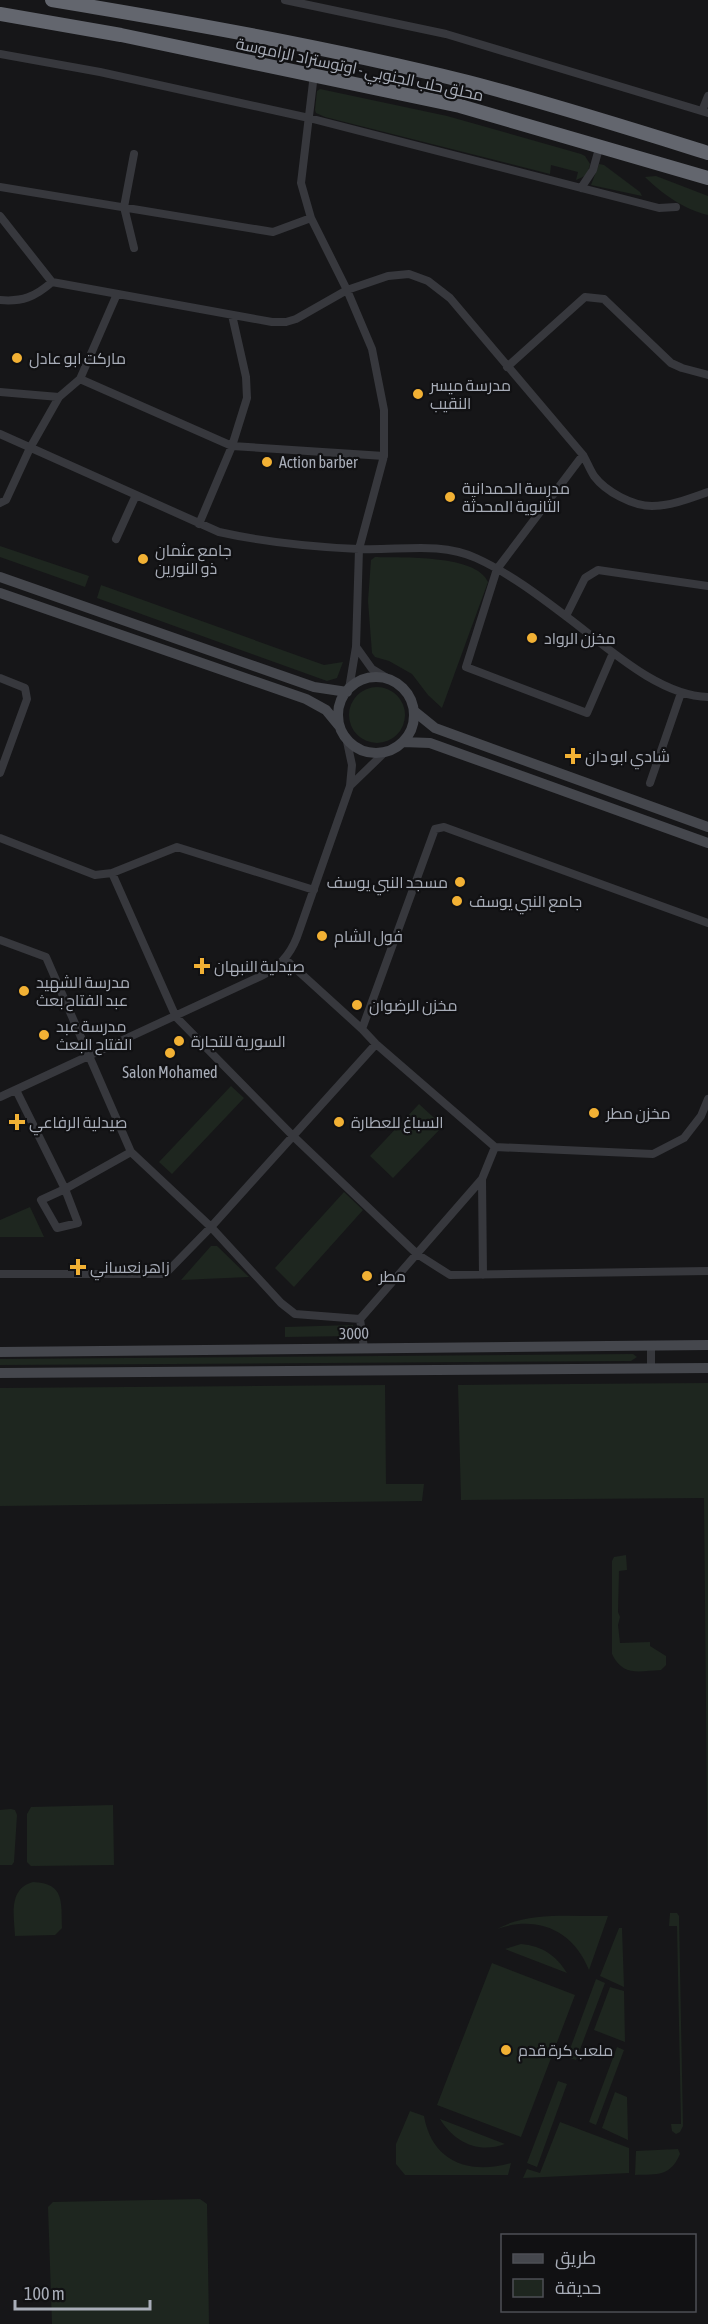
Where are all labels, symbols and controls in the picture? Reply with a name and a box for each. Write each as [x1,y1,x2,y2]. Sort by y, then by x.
street label: محلق حلب الجنوبي - اوتوستراد الراموسة [233,34,486,109]
place label: ماركت ابو عادل [29,349,126,369]
marker: ماركت ابو عادل [10,351,24,365]
place label: مدرسة ميسر النقيب [429,376,511,413]
marker: مدرسة ميسر النقيب [411,387,425,401]
place label: Action barber [279,453,358,471]
marker: Action barber [260,455,274,469]
place label: مدرسة الحمدانية الثانوية المحدثة [462,479,570,516]
marker: مدرسة الحمدانية الثانوية المحدثة [443,490,457,504]
place label: جامع عثمان ذو النورين [155,541,232,579]
marker: جامع عثمان ذو النورين [136,552,150,566]
place label: مخزن الرواد [544,629,616,649]
marker: مخزن الرواد [525,631,539,645]
place label: شادي ابو دان [585,747,670,770]
marker: شادي ابو دان [566,749,580,763]
place label: مسجد النبي يوسف [327,873,448,896]
marker: مسجد النبي يوسف [453,875,467,889]
place label: جامع النبي يوسف [469,892,582,915]
marker: جامع النبي يوسف [450,894,464,908]
place label: فول الشام [334,927,403,948]
marker: فول الشام [315,929,329,943]
place label: صيدلية النبهان [214,957,305,977]
marker: صيدلية النبهان [195,959,209,973]
place label: مدرسة الشهيد عبد الفتاح بعث [36,973,130,1012]
marker: مدرسة الشهيد عبد الفتاح بعث [17,984,31,998]
place label: مخزن الرضوان [369,996,457,1016]
marker: مخزن الرضوان [350,998,364,1012]
place label: مدرسة عبد الفتاح البعث [56,1017,132,1056]
marker: مدرسة عبد الفتاح البعث [37,1028,51,1042]
place label: السورية للتجارة [191,1032,286,1051]
marker: السورية للتجارة [172,1034,186,1048]
marker: Salon Mohamed [163,1046,177,1060]
place label: Salon Mohamed [122,1063,218,1081]
place label: مخزن مطر [605,1104,671,1124]
marker: مخزن مطر [587,1106,601,1120]
place label: صيدلية الرفاعي [29,1113,127,1136]
place label: السباغ للعطارة [351,1113,444,1134]
marker: صيدلية الرفاعي [10,1115,24,1129]
marker: السباغ للعطارة [332,1115,346,1129]
place label: زاهر نعساني [90,1258,170,1281]
marker: زاهر نعساني [71,1260,85,1274]
place label: مطر [378,1267,406,1286]
marker: مطر [360,1269,374,1283]
street label: 3000 [339,1324,369,1342]
place label: ملعب كرة قدم [518,2041,613,2062]
marker: ملعب كرة قدم [499,2043,513,2057]
legend [501,2234,696,2312]
text: طريق [555,2247,596,2270]
scale bar [15,2273,150,2311]
text: حديقة [555,2277,601,2298]
text: 100 m [24,2283,65,2304]

